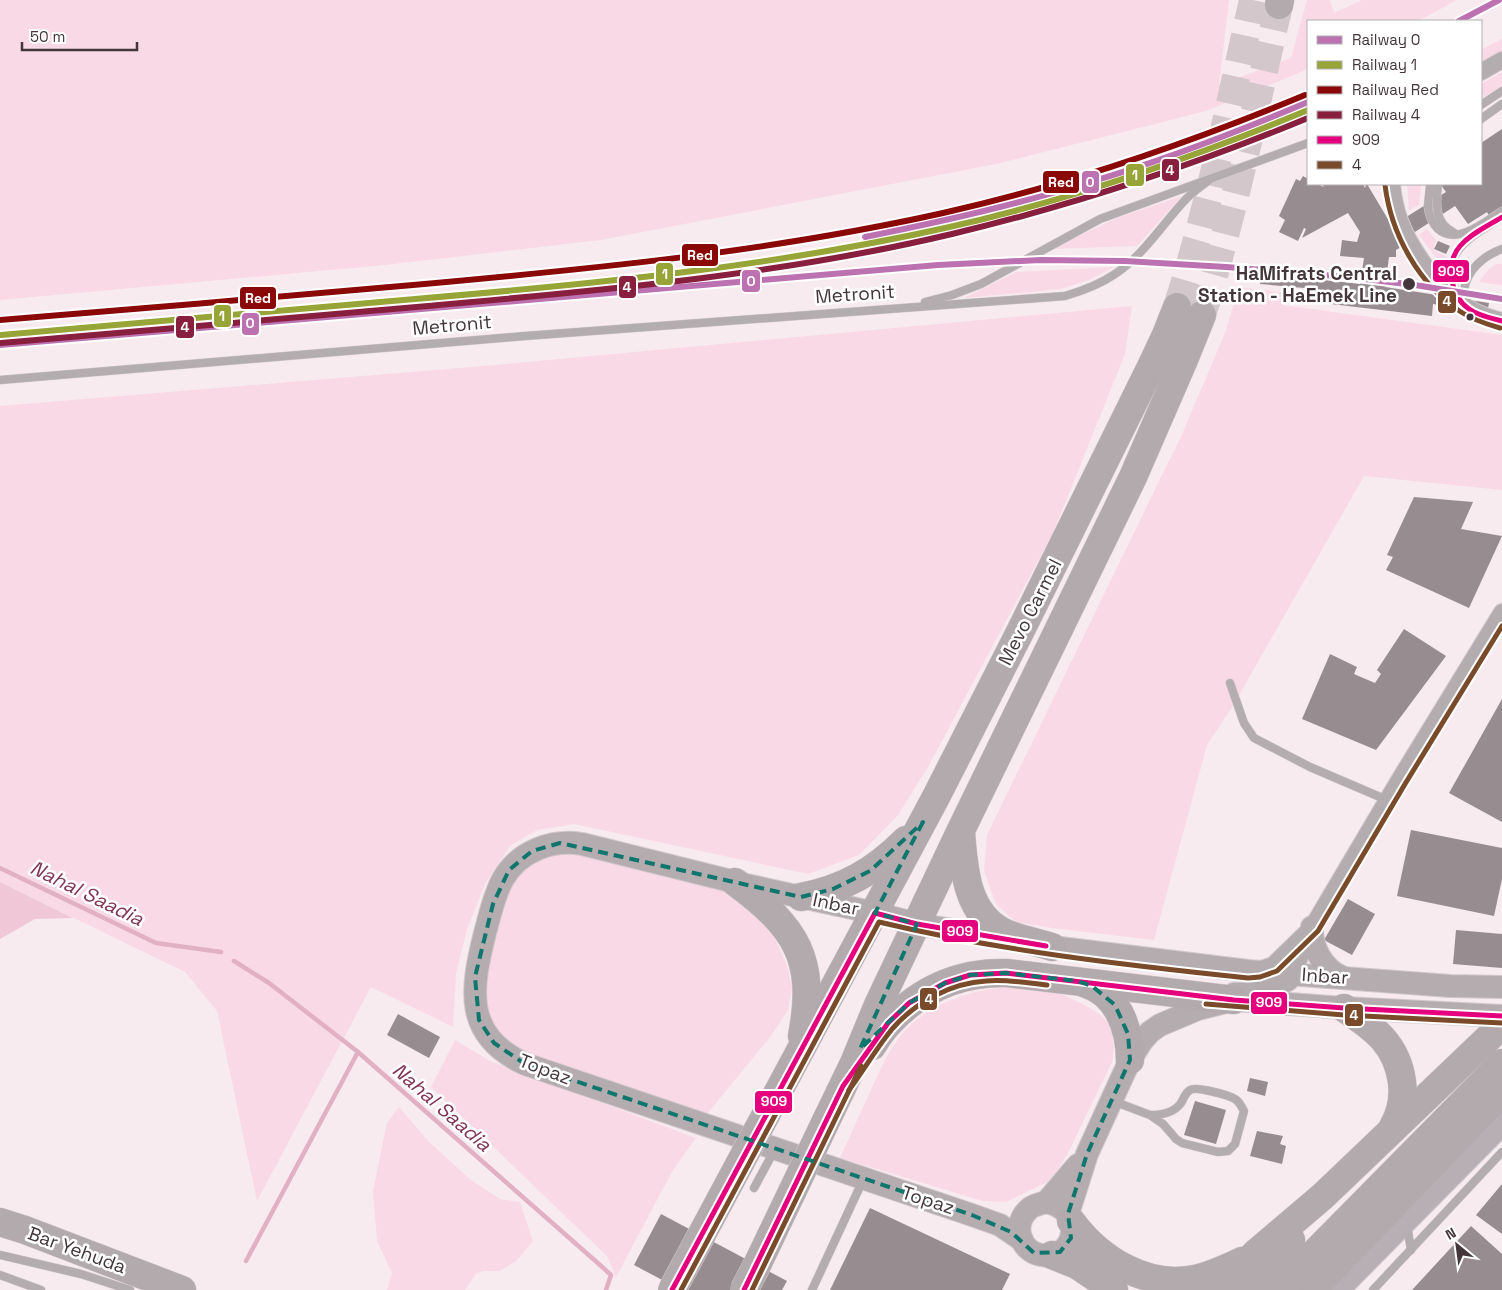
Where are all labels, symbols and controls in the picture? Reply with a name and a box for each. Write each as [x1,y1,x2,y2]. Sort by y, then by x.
scale bar [22,20,138,52]
legend [1307,20,1482,185]
text: 50 m [30,27,65,46]
text: Railway 0 [1352,30,1420,49]
text: Railway 1 [1352,55,1417,74]
text: Railway Red [1352,80,1439,99]
text: Railway 4 [1352,105,1420,124]
text: 909 [1352,130,1380,149]
text: 4 [1352,155,1361,174]
line badge: 4 [1161,158,1180,182]
text: 4 [1166,161,1175,179]
line badge: 1 [1125,163,1145,187]
text: 1 [1132,166,1138,184]
line badge: Red [1042,170,1080,194]
line badge: 0 [1081,170,1100,194]
text: Red [1048,173,1074,191]
text: 0 [1085,173,1095,191]
line badge: Red [681,243,719,267]
text: Red [687,246,713,264]
line badge: 909 [1432,259,1470,283]
place label: HaMifrats Central Station - HaEmek Line [1198,261,1397,308]
line badge: 1 [655,262,674,286]
text: 909 [1438,262,1464,280]
text: 1 [662,265,668,283]
line badge: 0 [741,269,761,293]
text: 0 [746,272,756,290]
line badge: 4 [618,275,637,299]
marker: HaMifrats Central Station - HaEmek Line [1401,276,1417,292]
text: 4 [623,278,632,296]
street label: Metronit [814,279,896,309]
line badge: Red [239,286,277,310]
text: Red [245,289,271,307]
line badge: 4 [1437,290,1457,314]
text: 4 [1443,292,1452,310]
line badge: 1 [213,304,232,328]
text: 1 [219,307,225,325]
street label: Metronit [411,309,493,341]
line badge: 0 [241,312,260,336]
unlabelled marker [1465,312,1475,322]
text: 0 [245,314,255,332]
line badge: 4 [175,315,195,339]
text: 4 [181,318,190,336]
street label: Mevo Carmel [992,555,1068,669]
water label: Nahal Saadia [26,854,148,932]
street label: Inbar [811,887,861,921]
line badge: 909 [941,919,979,943]
text: 909 [947,922,973,940]
street label: Inbar [1301,962,1349,990]
line badge: 4 [919,987,938,1011]
text: 4 [925,990,934,1008]
line badge: 909 [1250,991,1288,1015]
text: 909 [1256,993,1282,1011]
line badge: 4 [1344,1003,1364,1027]
text: 4 [1350,1006,1359,1024]
street label: Topaz [515,1048,575,1090]
water label: Nahal Saadia [387,1057,497,1157]
line badge: 909 [754,1090,793,1114]
text: 909 [761,1092,787,1110]
street label: Topaz [898,1180,958,1220]
north arrow [1432,1220,1482,1270]
street label: Bar Yehuda [24,1221,130,1279]
text: N [1442,1223,1459,1244]

